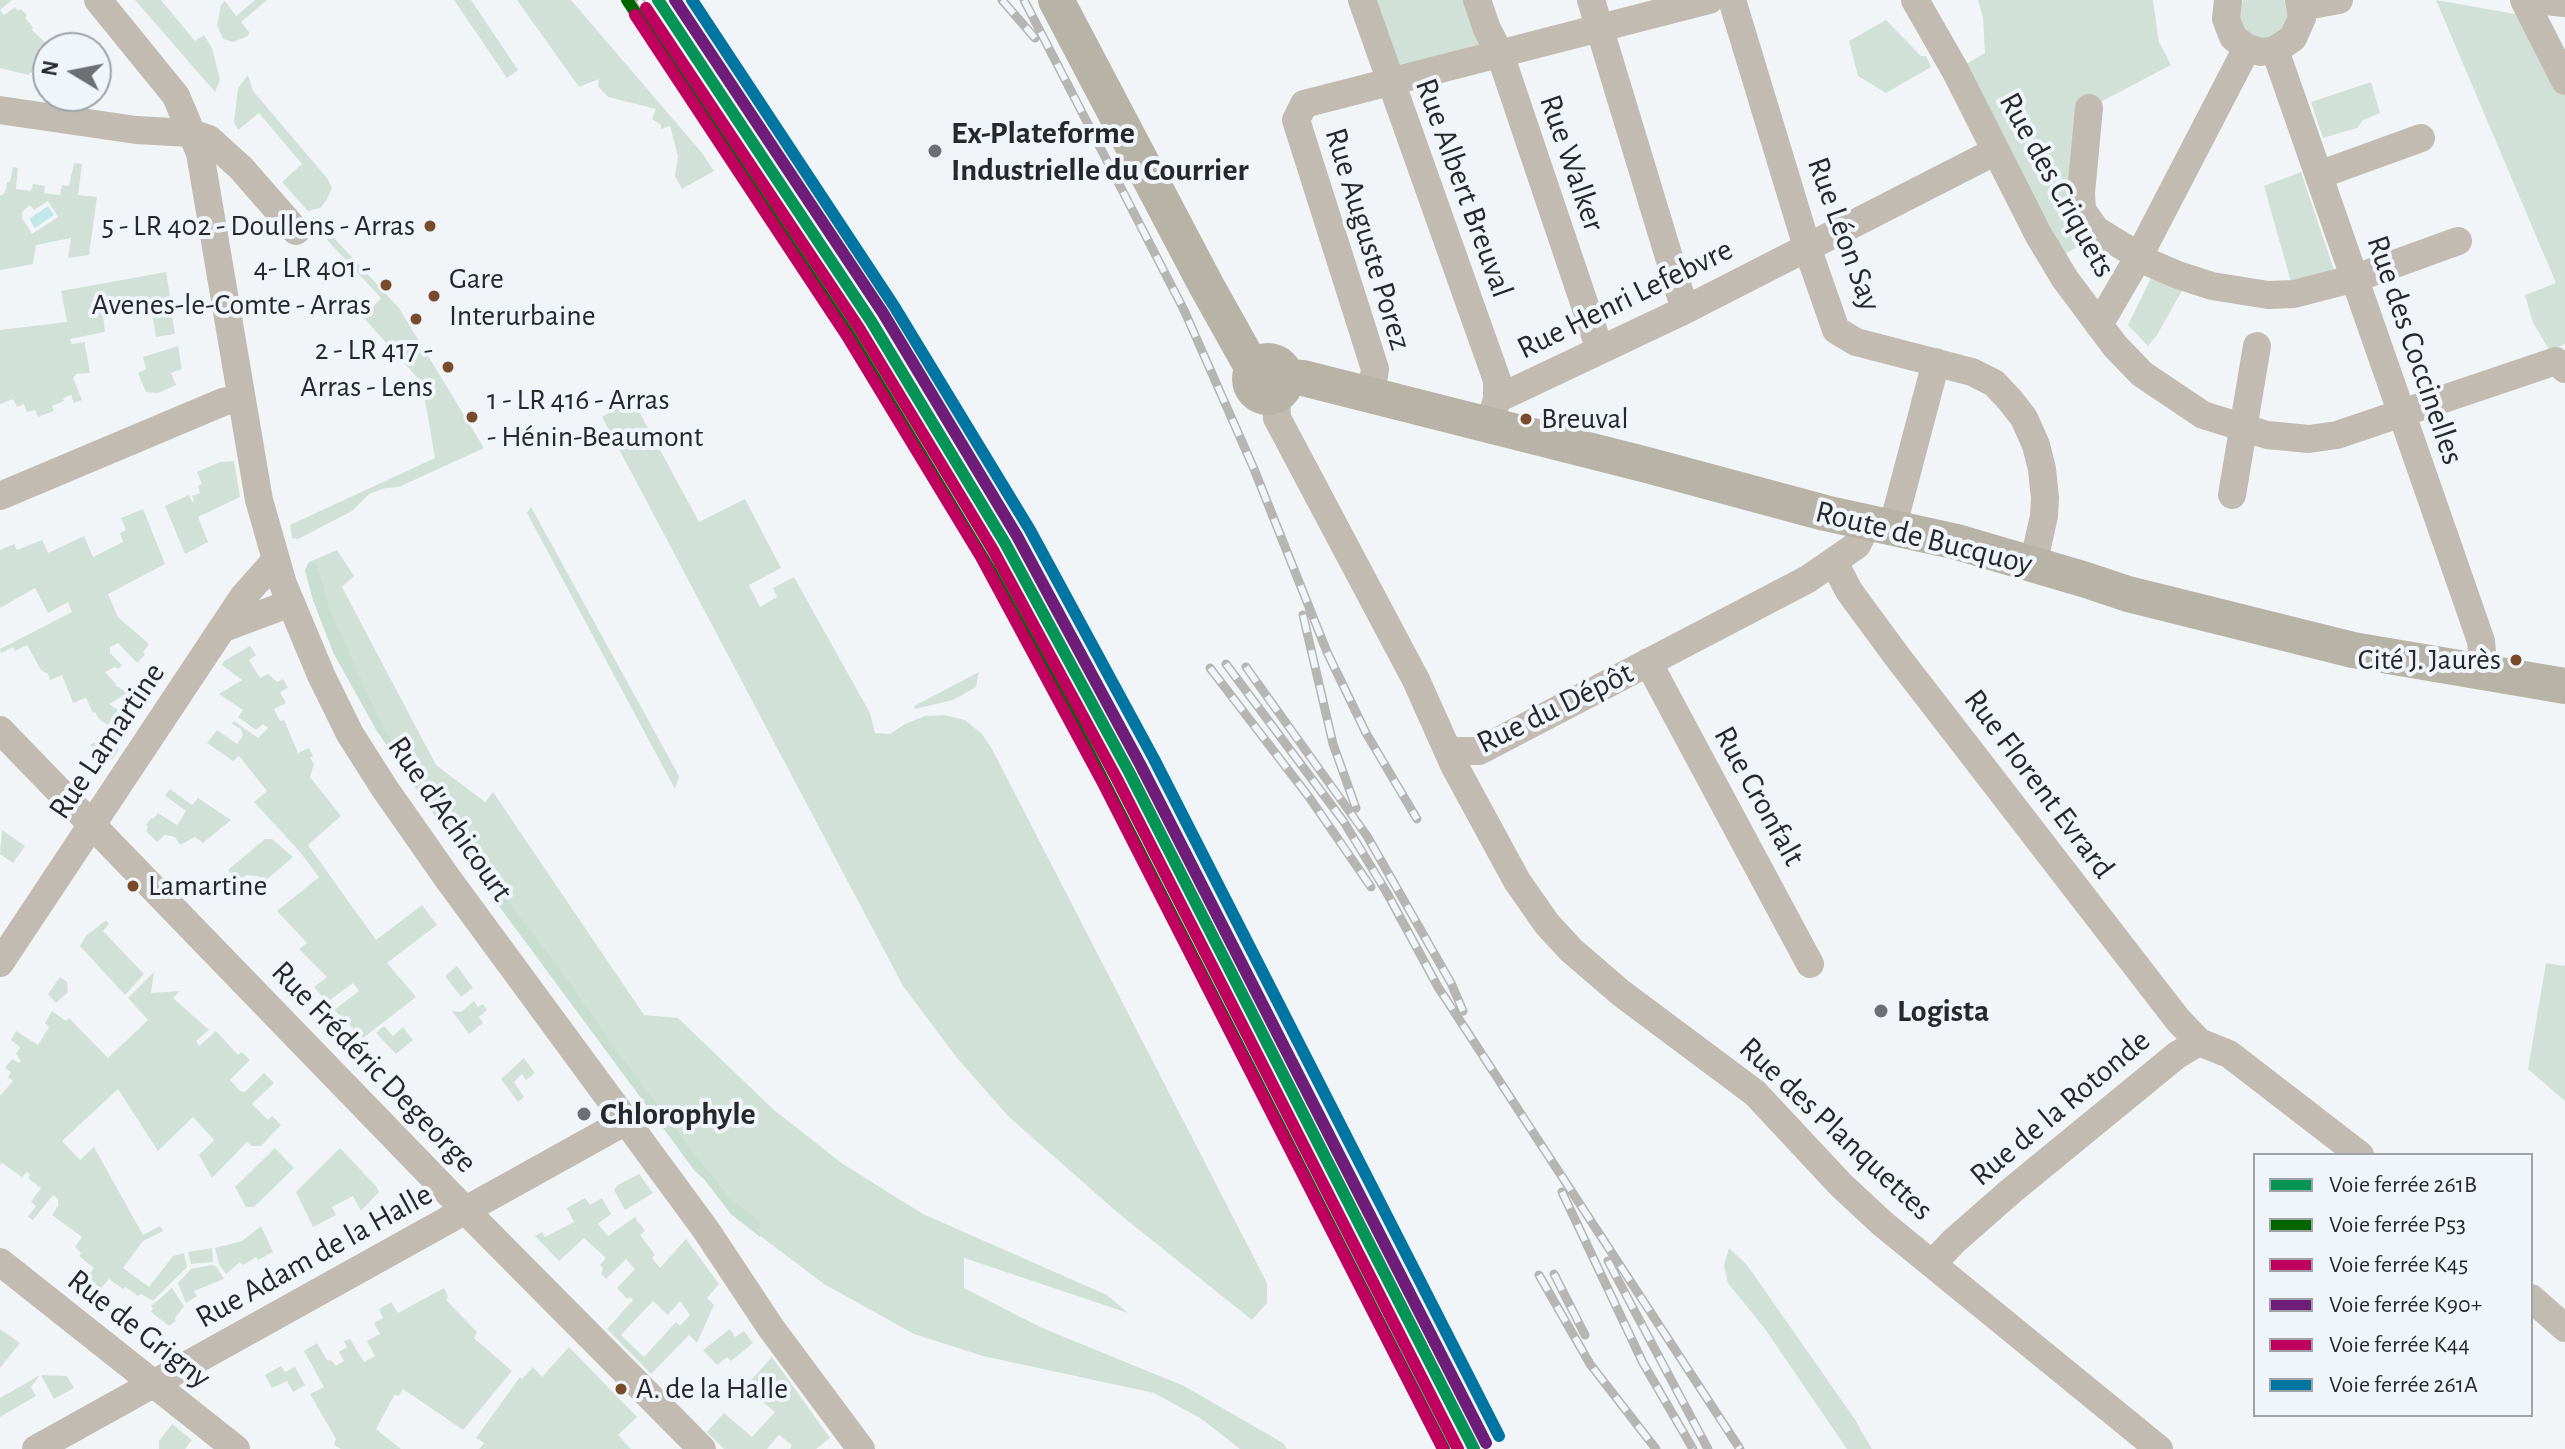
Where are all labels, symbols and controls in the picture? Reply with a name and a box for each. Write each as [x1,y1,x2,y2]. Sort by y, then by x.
north arrow [32,32,112,112]
text: N [38,59,62,78]
street label: Rue Albert Breuval [1407,73,1521,303]
street label: Rue des Criquets [1990,86,2124,284]
street label: Rue Walker [1531,90,1613,236]
place label: Ex-Plateforme Industrielle du Courrier [951,114,1249,189]
street label: Rue Auguste Porez [1316,123,1420,355]
marker: Ex-Plateforme Industrielle du Courrier [926,142,944,160]
street label: Rue Léon Say [1798,152,1890,316]
place label: 5 - LR 402 - Doullens - Arras [101,208,415,244]
marker: 5 - LR 402 - Doullens - Arras [422,218,438,234]
street label: Rue Henri Lefebvre [1511,230,1739,368]
street label: Rue des Coccinelles [2358,230,2472,470]
place label: 4- LR 401 - Avenes-le-Comte - Arras [91,250,371,320]
place label: Gare Interurbaine [449,261,595,332]
marker: 4- LR 401 - Avenes-le-Comte - Arras [378,277,394,293]
marker: Gare Interurbaine [426,288,442,304]
unlabelled marker [408,311,424,327]
place label: 2 - LR 417 - Arras - Lens [300,332,433,402]
marker: 2 - LR 417 - Arras - Lens [440,359,456,375]
place label: 1 - LR 416 - Arras - Hénin-Beaumont [487,382,703,452]
place label: Breuval [1541,401,1629,437]
marker: 1 - LR 416 - Arras - Hénin-Beaumont [464,409,480,425]
marker: Breuval [1518,411,1534,427]
street label: Route de Bucquoy [1811,492,2037,584]
place label: Cité J. Jaurès [2358,642,2501,678]
marker: Cité J. Jaurès [2508,652,2524,668]
street label: Rue du Dépôt [1471,654,1639,762]
street label: Rue Lamartine [41,655,173,827]
street label: Rue Florent Evrard [1955,682,2123,886]
street label: Rue Cronfalt [1705,720,1813,872]
street label: Rue d'Achicourt [379,729,521,909]
place label: Lamartine [148,868,267,904]
marker: Lamartine [125,878,141,894]
street label: Rue Frédéric Degeorge [263,953,485,1181]
place label: Logista [1897,992,1989,1030]
marker: Logista [1872,1002,1890,1020]
street label: Rue de la Rotonde [1962,1022,2158,1194]
street label: Rue des Planquettes [1731,1029,1941,1229]
place label: Chlorophyle [600,1095,756,1133]
marker: Chlorophyle [575,1105,593,1123]
legend [2253,1153,2533,1417]
text: Voie ferrée 261B [2329,1173,2477,1197]
street label: Rue Adam de la Halle [189,1175,439,1337]
text: Voie ferrée P53 [2329,1213,2466,1237]
text: Voie ferrée K45 [2329,1253,2468,1277]
street label: Rue de Grigny [59,1261,219,1397]
text: Voie ferrée K90+ [2329,1293,2482,1317]
text: Voie ferrée K44 [2329,1333,2470,1357]
place label: A. de la Halle [636,1371,788,1407]
text: Voie ferrée 261A [2329,1373,2478,1397]
marker: A. de la Halle [613,1381,629,1397]

